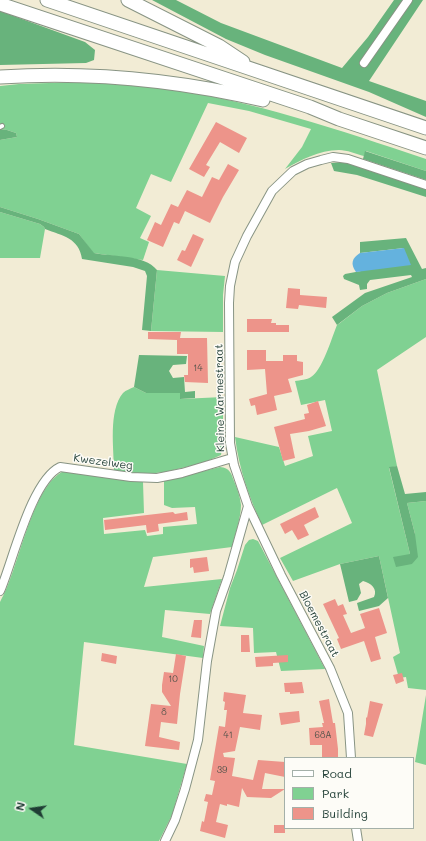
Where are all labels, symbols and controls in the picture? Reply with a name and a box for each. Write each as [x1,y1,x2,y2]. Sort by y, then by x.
street label: Kleine Warmestraat [212,344,228,452]
house number: 14 [193,363,203,373]
street label: Kwezelweg [73,451,133,473]
street label: Bloemestraat [296,589,342,659]
house number: 10 [168,674,178,684]
house number: 8 [161,707,167,717]
house number: 41 [223,730,233,740]
house number: 68A [314,730,332,740]
legend [284,757,414,829]
house number: 39 [217,765,227,775]
text: Road [322,765,352,781]
text: Park [322,785,349,801]
north arrow [12,789,52,829]
text: N [12,800,28,812]
text: Building [322,805,368,821]

